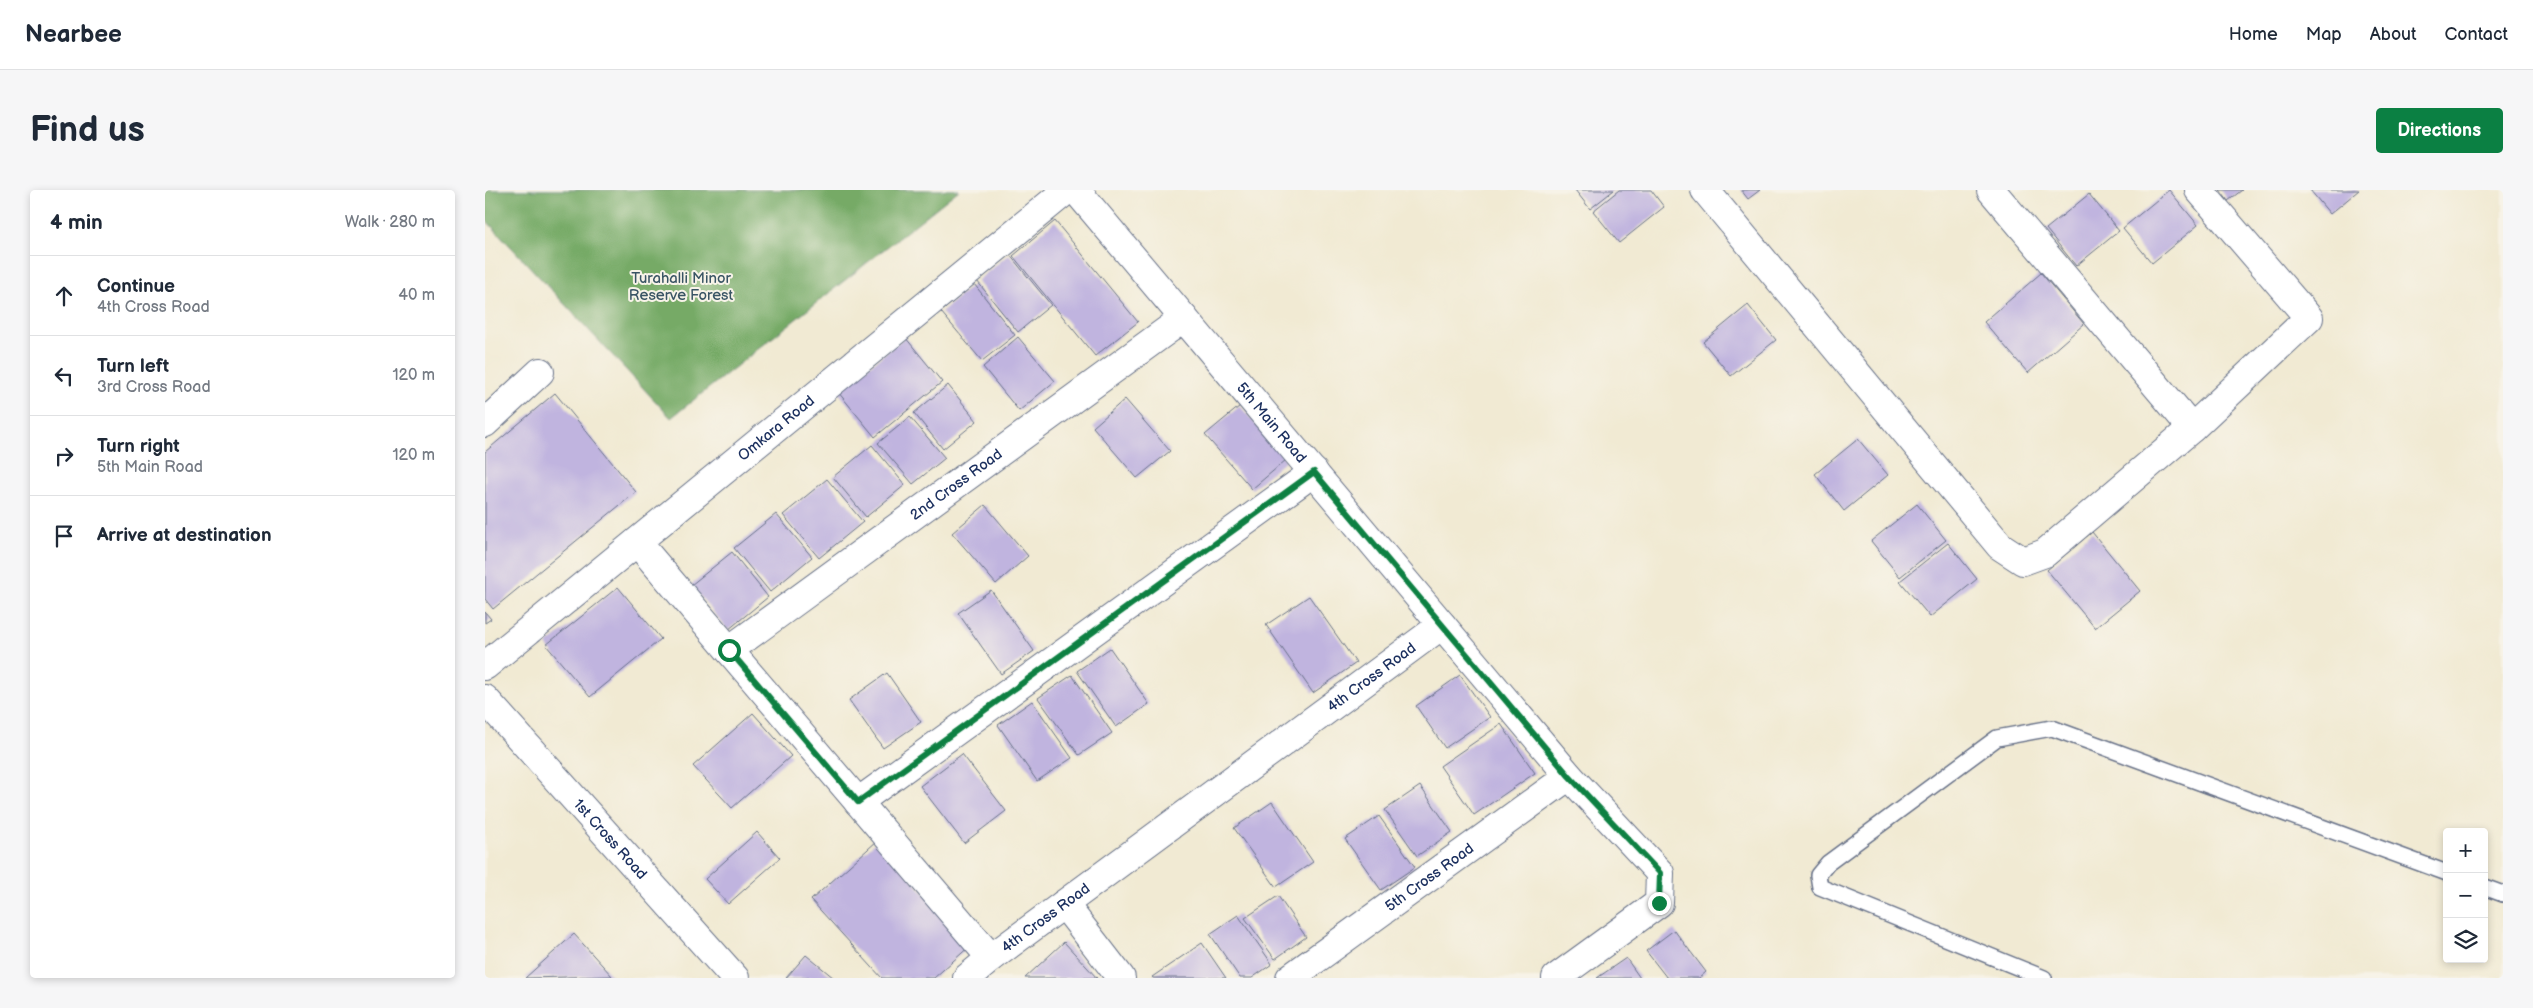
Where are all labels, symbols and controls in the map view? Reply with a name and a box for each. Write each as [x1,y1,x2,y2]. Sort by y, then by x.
text: Nearbee [25,20,122,49]
text: Home [2229,24,2278,45]
text: Map [2306,24,2342,45]
text: About [2370,24,2417,45]
text: Contact [2445,24,2508,45]
button: Directions [2376,108,2503,153]
text: Find us [30,109,145,152]
text: 4 min [50,210,103,235]
text: Walk · 280 m [345,213,435,232]
park label: Turahalli Minor Reserve Forest [629,269,734,305]
text: Continue [97,275,175,298]
icon: ahead [50,282,78,310]
text: 40 m [398,286,435,305]
text: 4th Cross Road [97,298,210,317]
text: Turn left [97,355,169,378]
icon: left [50,362,78,390]
text: 120 m [392,366,435,385]
text: 3rd Cross Road [97,378,211,397]
street label: 5th Main Road [1232,378,1311,467]
street label: Omkara Road [734,391,818,465]
text: Turn right [97,435,180,458]
icon: right [50,442,78,470]
street label: 2nd Cross Road [906,444,1006,524]
text: 120 m [392,446,435,465]
text: 5th Main Road [97,458,203,477]
icon: arrive [50,522,78,550]
text: Arrive at destination [97,524,272,547]
street label: 4th Cross Road [1323,638,1419,716]
route start [718,639,741,662]
street label: 1st Cross Road [570,795,651,883]
map controls [2443,828,2488,963]
button: + [2443,828,2488,873]
street label: 5th Cross Road [1381,839,1477,916]
button: − [2443,873,2488,918]
street label: 4th Cross Road [997,879,1094,957]
route end [1648,892,1671,915]
button: layers [2443,918,2488,963]

